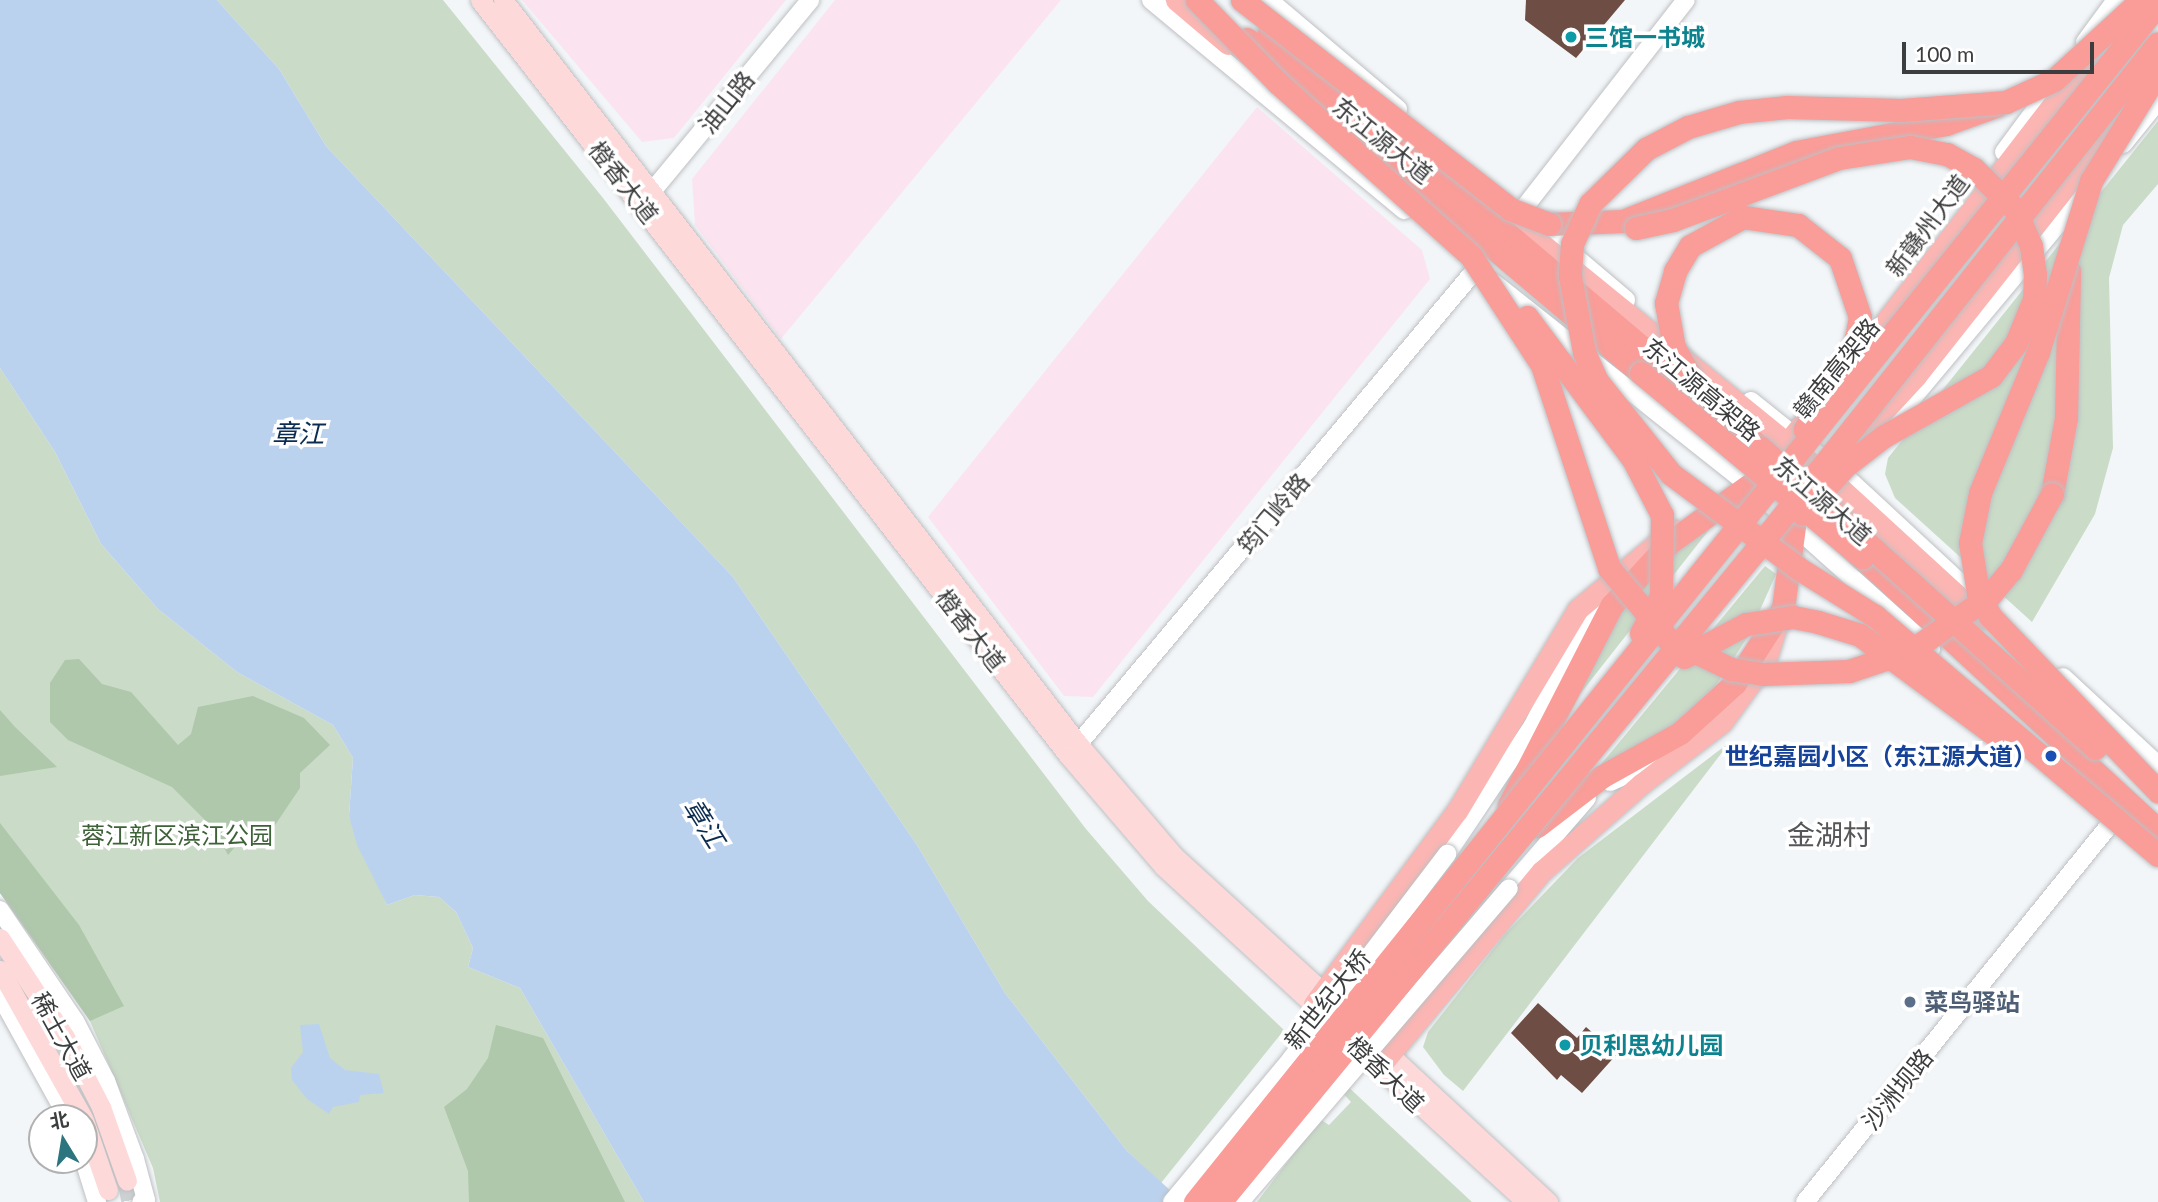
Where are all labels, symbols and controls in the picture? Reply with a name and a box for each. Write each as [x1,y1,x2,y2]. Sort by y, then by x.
place label: 三馆一书城 [1585,23,1705,51]
scale bar [1906,28,2098,72]
marker: 三馆一书城 [1563,29,1579,45]
text: 100 m [1915,41,1974,66]
street label: 油山路 [692,65,760,139]
street label: 东江源大道 [1327,91,1439,189]
street label: 橙香大道 [583,135,665,229]
street label: 新赣州大道 [1879,168,1975,282]
street label: 赣南高架路 [1787,312,1885,424]
street label: 东江源高架路 [1638,332,1766,446]
water label: 章江 [272,418,324,450]
street label: 东江源大道 [1768,450,1878,550]
street label: 筠门岭路 [1231,467,1315,559]
street label: 橙香大道 [930,583,1012,677]
place label: 世纪嘉园小区（东江源大道） [1725,742,2037,770]
marker: 世纪嘉园小区（东江源大道） [2043,748,2059,764]
water label: 章江 [677,793,731,853]
district label: 金湖村 [1787,817,1871,851]
park label: 蓉江新区滨江公园 [81,821,273,849]
street label: 新世纪大桥 [1278,943,1376,1055]
street label: 稀土大道 [26,987,98,1085]
place label: 菜鸟驿站 [1924,988,2020,1016]
marker: 菜鸟驿站 [1902,994,1918,1010]
street label: 橙香大道 [1341,1030,1431,1118]
place label: 贝利思幼儿园 [1579,1031,1723,1059]
marker: 贝利思幼儿园 [1557,1037,1573,1053]
street label: 沙洲坝路 [1856,1043,1938,1135]
north arrow [28,1104,98,1174]
text: 北 [48,1107,71,1133]

